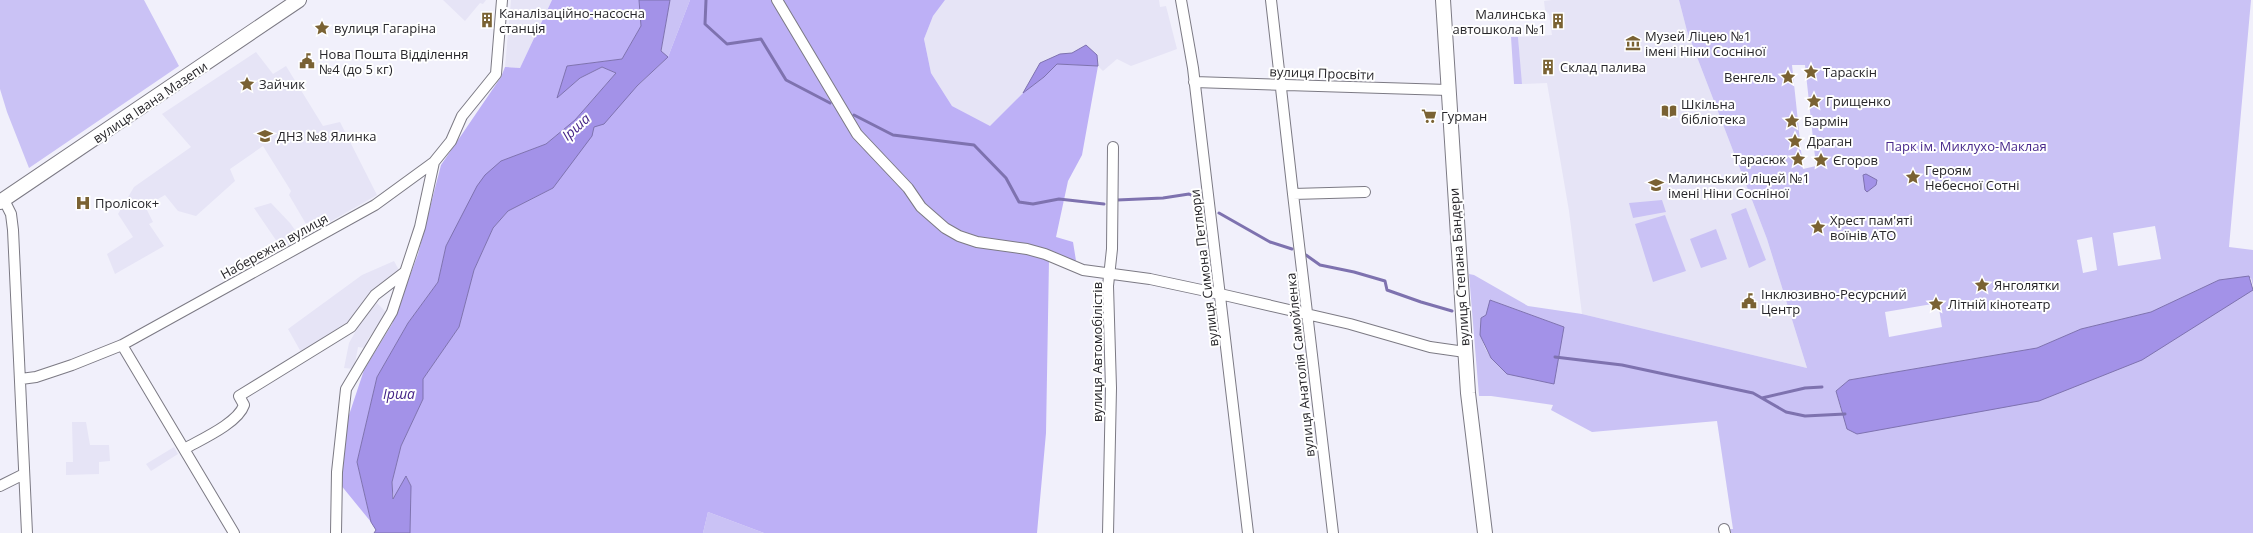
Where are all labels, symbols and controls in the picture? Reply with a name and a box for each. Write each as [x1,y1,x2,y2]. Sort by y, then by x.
place label: Каналізаційно-насосна станція [499,4,645,37]
place label: Малинська автошкола №1 [1453,5,1546,38]
building icon: Каналізаційно-насосна станція [478,11,496,29]
building icon: Малинська автошкола №1 [1549,12,1567,30]
place icon: вулиця Гагаріна [313,19,331,37]
place label: вулиця Гагаріна [334,19,436,37]
place label: Музей Ліцею №1 імені Ніни Сосніної [1645,27,1767,60]
museum icon: Музей Ліцею №1 імені Ніни Сосніної [1624,34,1642,52]
place label: Нова Пошта Відділення №4 (до 5 кг) [319,45,468,78]
public building icon: Нова Пошта Відділення №4 (до 5 кг) [298,52,316,70]
street label: вулиця Івана Мазепи [89,57,211,147]
building icon: Склад палива [1539,58,1557,76]
place label: Склад палива [1560,58,1646,76]
street label: вулиця Просвіти [1269,62,1375,84]
place icon: Тараскін [1802,63,1820,81]
place label: Тараскін [1823,63,1877,81]
place label: Венгель [1724,68,1776,86]
place icon: Венгель [1779,68,1797,86]
place icon: Зайчик [238,75,256,93]
place label: Зайчик [259,75,305,93]
place icon: Грищенко [1805,92,1823,110]
place label: Грищенко [1826,92,1891,110]
place label: Шкільна бібліотека [1681,95,1746,128]
library icon: Шкільна бібліотека [1660,102,1678,120]
supermarket icon: Гурман [1420,107,1438,125]
place label: Гурман [1441,107,1487,125]
water label: Ірша [557,109,594,144]
place icon: Бармін [1783,112,1801,130]
place label: Бармін [1804,112,1848,130]
school or university icon: ДНЗ №8 Ялинка [256,127,274,145]
place label: ДНЗ №8 Ялинка [277,127,377,145]
place icon: Драган [1786,132,1804,150]
place label: Драган [1807,132,1852,150]
park label: Парк ім. Миклухо-Маклая [1885,137,2047,155]
place label: Тарасюк [1733,150,1786,168]
place icon: Тарасюк [1789,150,1807,168]
place icon: Єгоров [1812,151,1830,169]
place label: Єгоров [1833,151,1878,169]
place label: Героям Небесної Сотні [1925,161,2020,194]
place icon: Героям Небесної Сотні [1904,168,1922,186]
place label: Малинський ліцей №1 імені Ніни Сосніної [1668,169,1810,202]
school or university icon: Малинський ліцей №1 імені Ніни Сосніної [1647,176,1665,194]
street label: вулиця Степана Бандери [1444,187,1474,347]
street label: вулиця Симона Петлюри [1185,188,1223,348]
hospital icon: Пролісок+ [74,194,92,212]
place label: Пролісок+ [95,194,159,212]
street label: Набережна вулиця [217,209,331,283]
place label: Хрест пам'яті воїнів АТО [1830,211,1913,244]
place icon: Хрест пам'яті воїнів АТО [1809,218,1827,236]
street label: вулиця Анатолія Самойленка [1281,272,1319,458]
place icon: Янголятки [1973,276,1991,294]
place label: Янголятки [1994,276,2060,294]
street label: вулиця Автомобілістів [1088,282,1106,422]
place label: Інклюзивно-Ресурсний Центр [1761,285,1907,318]
public building icon: Інклюзивно-Ресурсний Центр [1740,292,1758,310]
place icon: Літній кінотеатр [1927,295,1945,313]
place label: Літній кінотеатр [1948,295,2050,313]
water label: Ірша [383,384,415,403]

